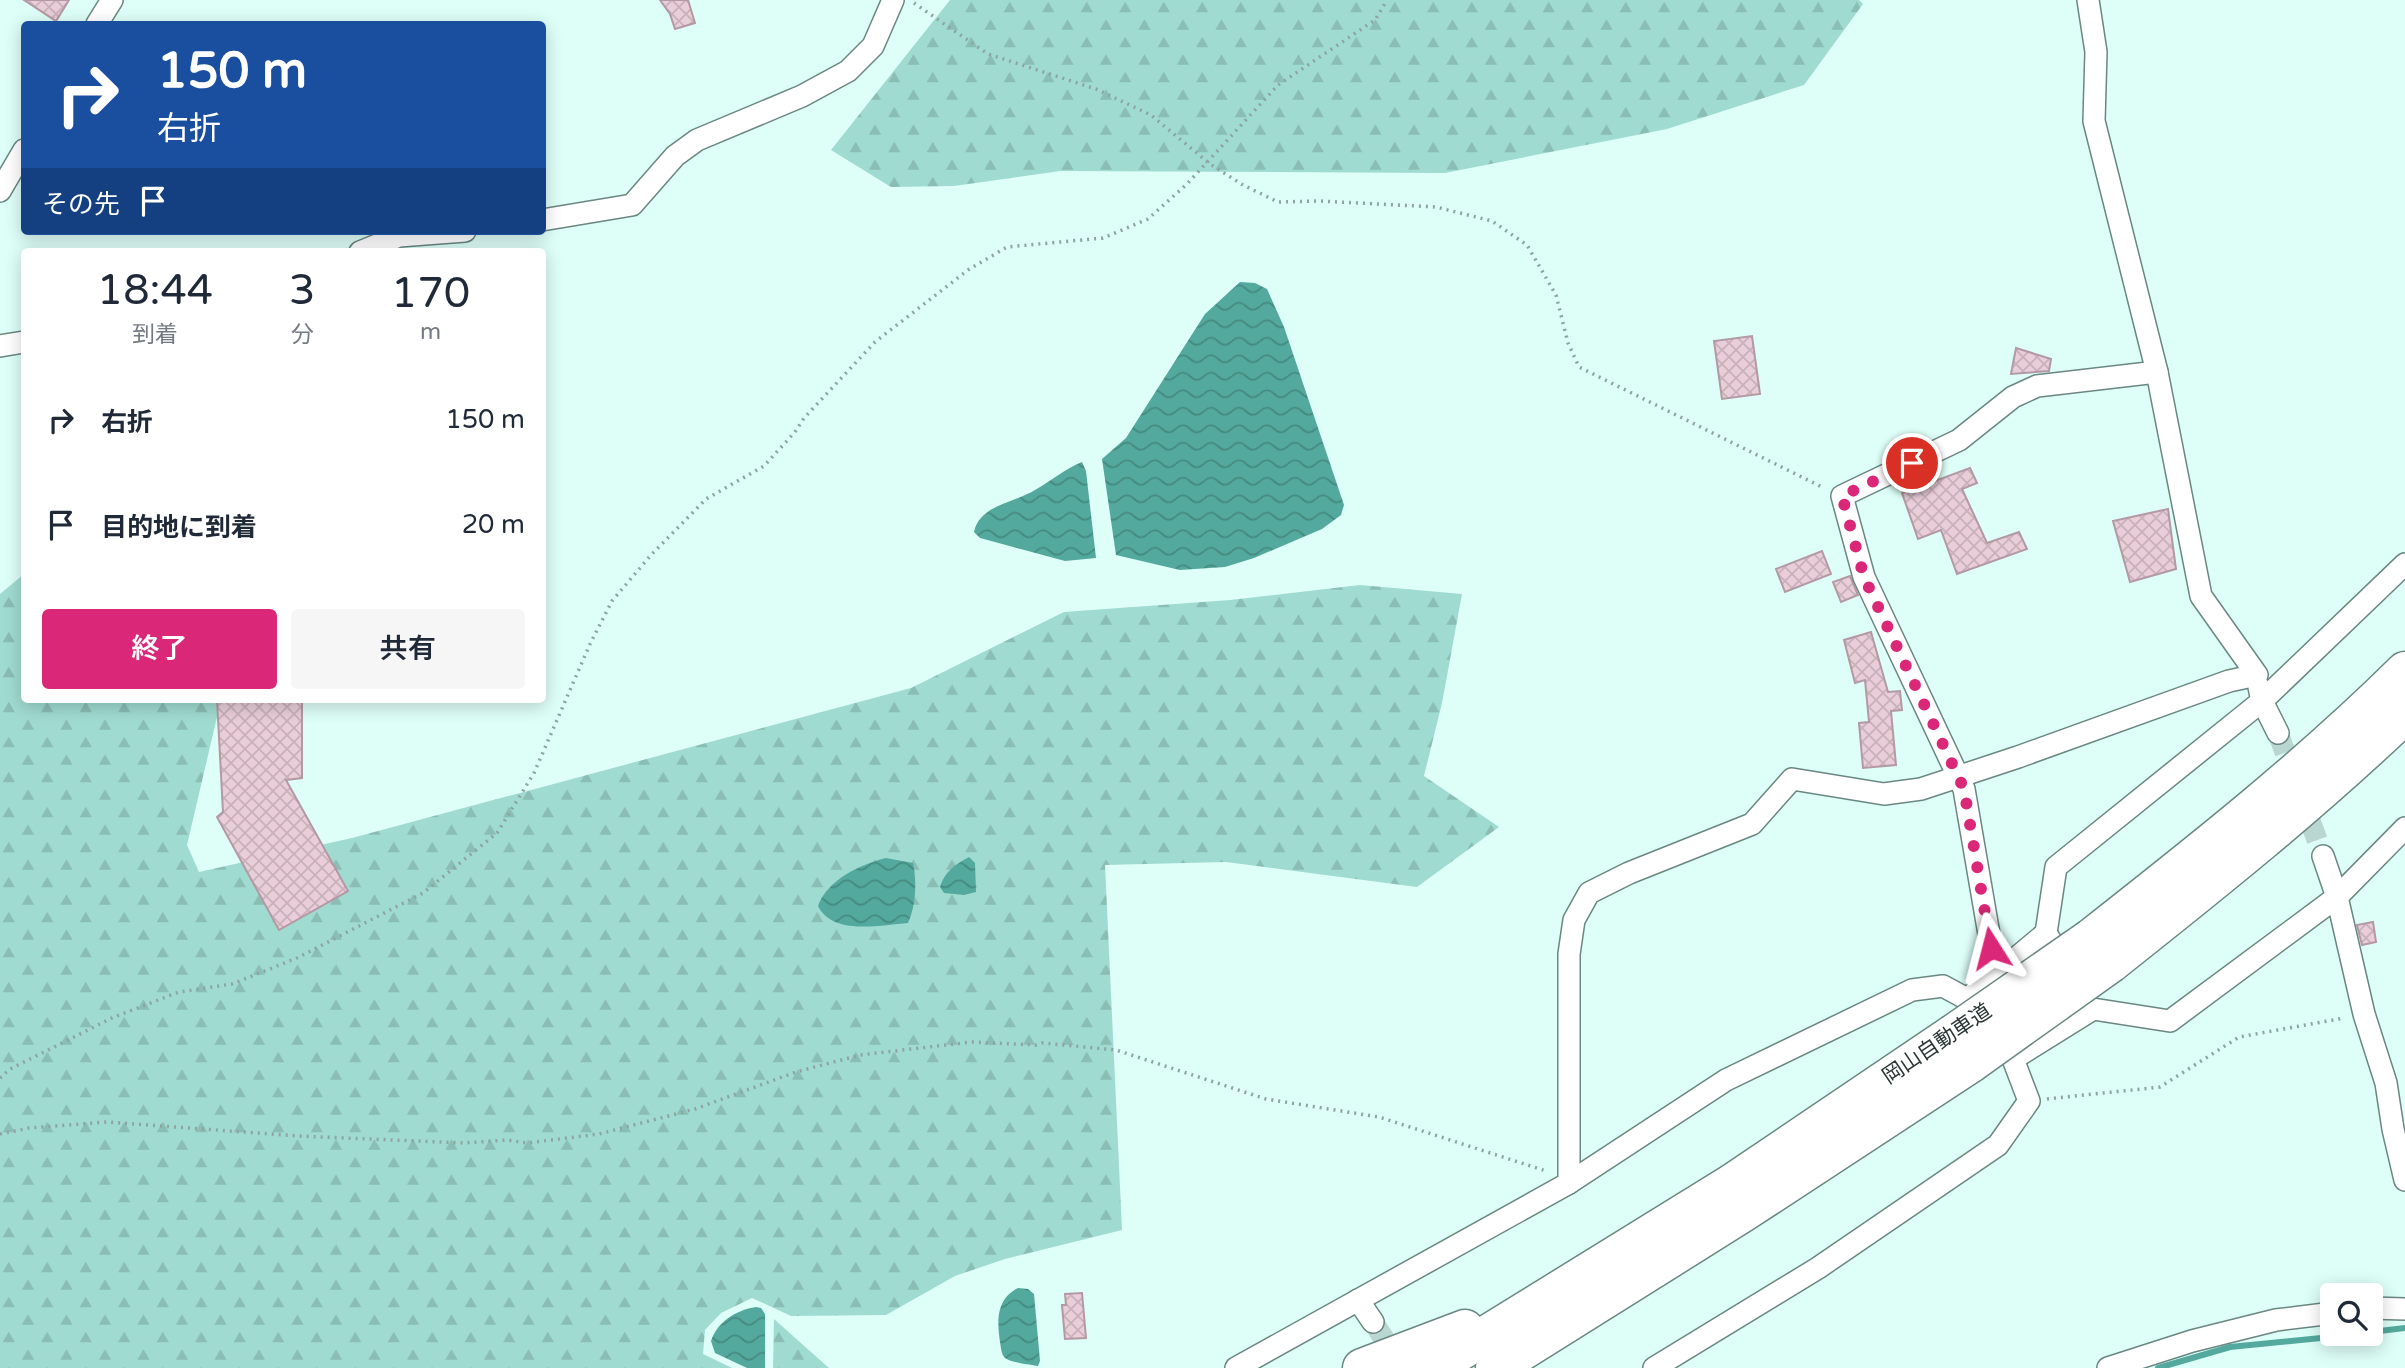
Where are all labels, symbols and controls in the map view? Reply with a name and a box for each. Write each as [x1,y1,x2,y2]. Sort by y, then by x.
text: 150 m [157,42,307,101]
icon: right [42,49,133,140]
text: 右折 [157,110,221,148]
icon: arrive [134,182,172,220]
text: その先 [42,189,120,220]
text: 18:44 [97,265,213,316]
text: 3 [289,265,315,316]
text: 170 [391,268,470,319]
text: m [420,318,441,346]
text: 到着 [132,321,178,349]
text: 分 [291,321,314,349]
icon: right [42,401,80,439]
text: 150 m [445,404,525,435]
text: 右折 [101,407,153,438]
pin [1882,433,1942,493]
icon: arrive [1893,444,1931,482]
icon: arrive [42,506,80,544]
text: 20 m [462,509,525,540]
text: 目的地に到着 [101,512,257,543]
button: 終了 [42,609,277,689]
button: 共有 [291,609,525,689]
position arrow [1954,911,2028,985]
street label: 岡山自動車道 [1878,998,1996,1090]
map controls [2320,1283,2383,1346]
button: search [2320,1283,2383,1346]

